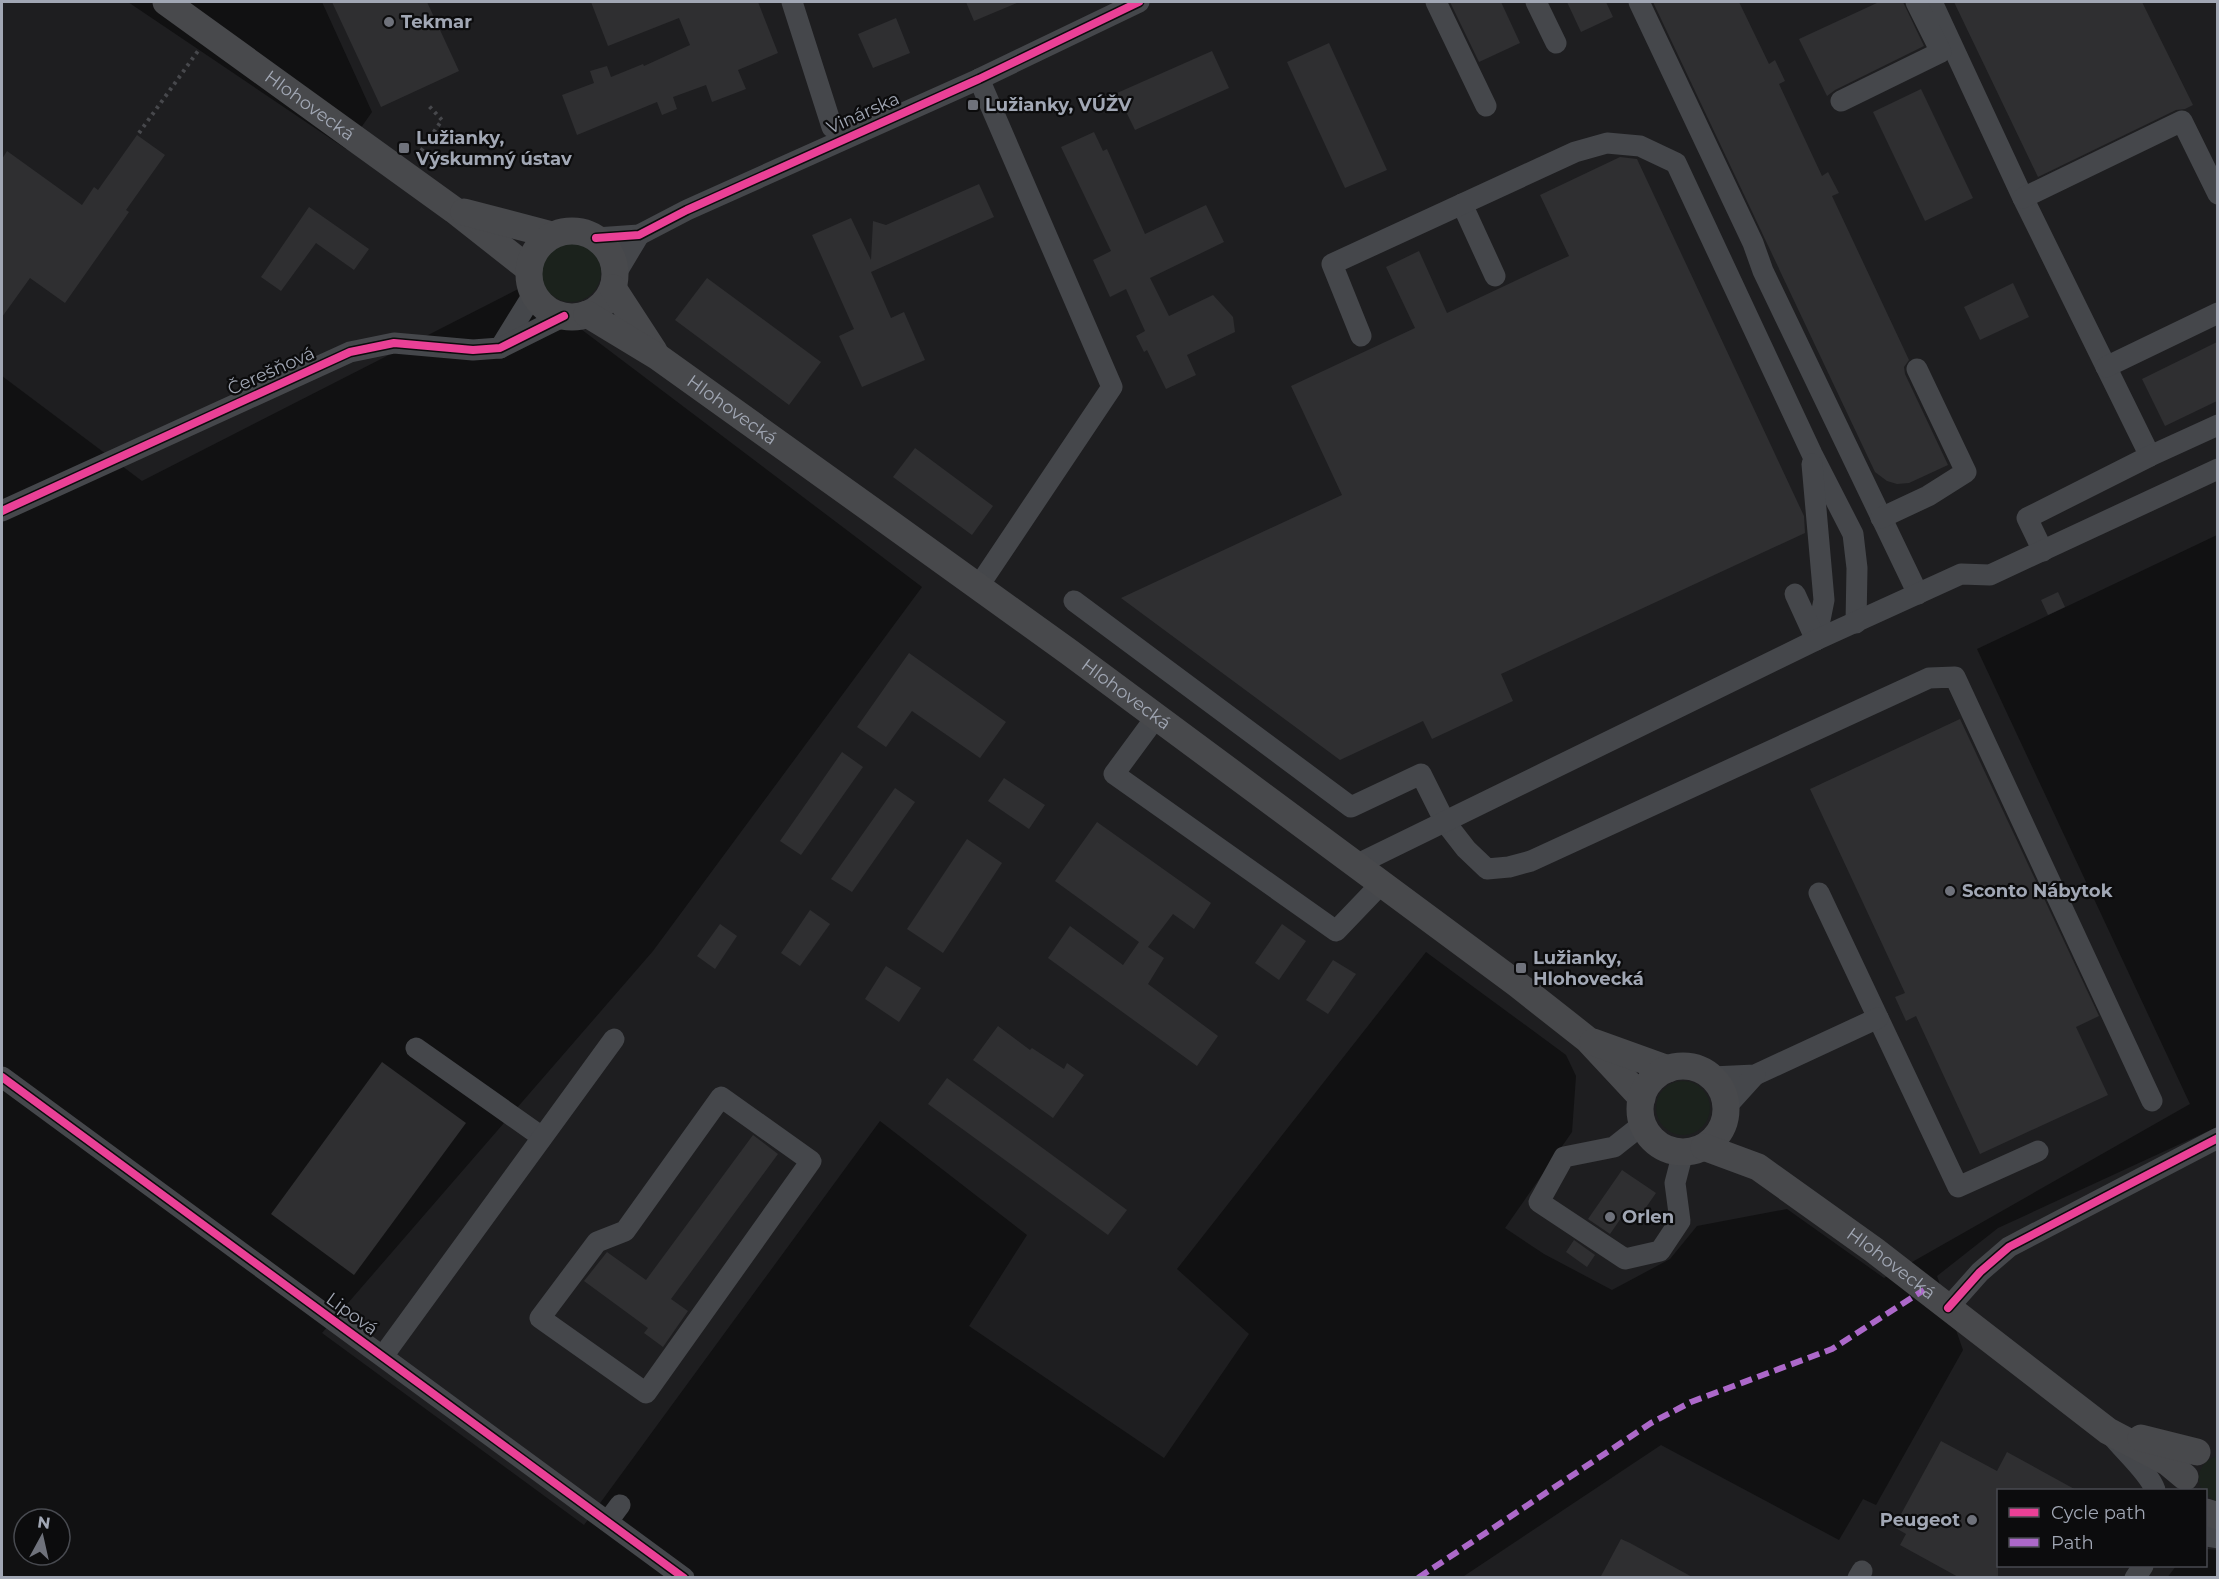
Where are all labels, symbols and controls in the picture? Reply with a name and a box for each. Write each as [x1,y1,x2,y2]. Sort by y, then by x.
place label: Tekmar [401,11,472,33]
marker: Tekmar [382,15,396,29]
street label: Hlohovecká [260,66,359,145]
street label: Vinárska [823,87,903,139]
place label: Lužianky, VÚŽV [985,94,1132,116]
marker: Lužianky, VÚŽV [966,98,980,112]
place label: Lužianky, Výskumný ústav [415,127,572,170]
marker: Lužianky, Výskumný ústav [397,141,411,155]
street label: Čerešňová [224,342,318,400]
street label: Hlohovecká [683,370,781,450]
street label: Hlohovecká [1077,654,1175,735]
place label: Sconto Nábytok [1962,880,2113,902]
marker: Sconto Nábytok [1943,884,1957,898]
place label: Lužianky, Hlohovecká [1533,947,1644,990]
marker: Lužianky, Hlohovecká [1514,961,1528,975]
place label: Orlen [1622,1206,1674,1228]
marker: Orlen [1603,1210,1617,1224]
street label: Hlohovecká [1842,1223,1940,1304]
street label: Lipová [322,1288,382,1340]
legend [1997,1489,2207,1567]
text: Cycle path [2051,1502,2146,1524]
north arrow [12,1507,72,1567]
place label: Peugeot [1880,1509,1960,1531]
text: N [36,1512,52,1533]
marker: Peugeot [1965,1513,1979,1527]
text: Path [2051,1532,2094,1554]

